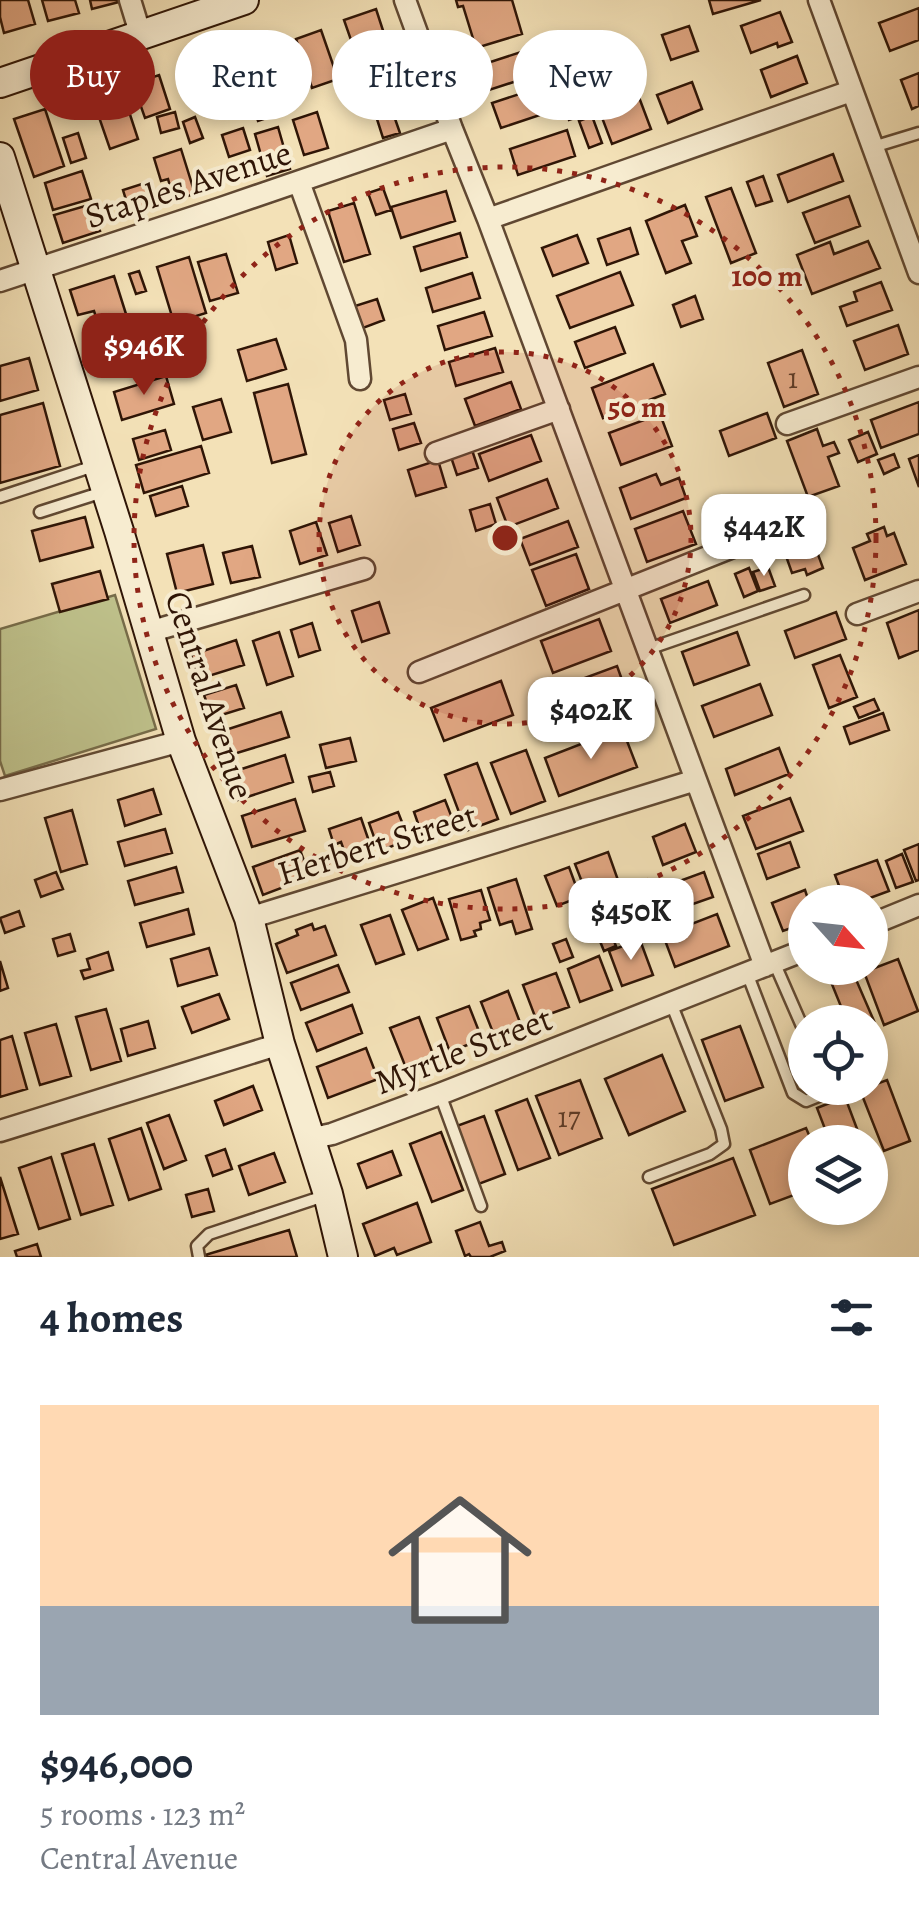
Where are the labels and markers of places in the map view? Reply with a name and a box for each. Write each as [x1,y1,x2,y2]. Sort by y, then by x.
pin: $946K [74,313,214,398]
pin: $442K [694,494,834,579]
centre of rings [487,520,523,556]
pin: $402K [521,677,661,762]
pin: $450K [561,878,701,963]

